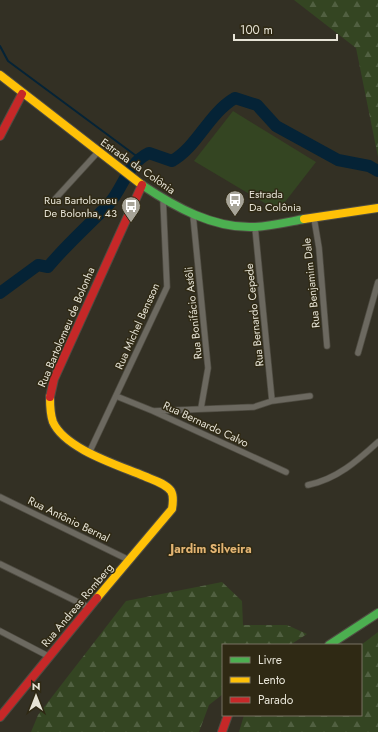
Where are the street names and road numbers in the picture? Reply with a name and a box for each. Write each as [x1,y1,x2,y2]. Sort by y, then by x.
street label: Estrada da Colônia [97,134,179,198]
street label: Rua Benjamim Dale [298,237,324,329]
street label: Rua Bernardo Cepede [241,262,267,367]
street label: Rua Bartolomeu de Bolonha [33,265,99,389]
street label: Rua Bonifácio Astôli [180,266,206,360]
street label: Rua Michel Bensson [111,280,163,372]
street label: Rua Bernardo Calvo [161,397,251,451]
street label: Rua Antônio Bernal [25,492,113,546]
street label: Rua Andreas Romberg [37,560,117,650]

